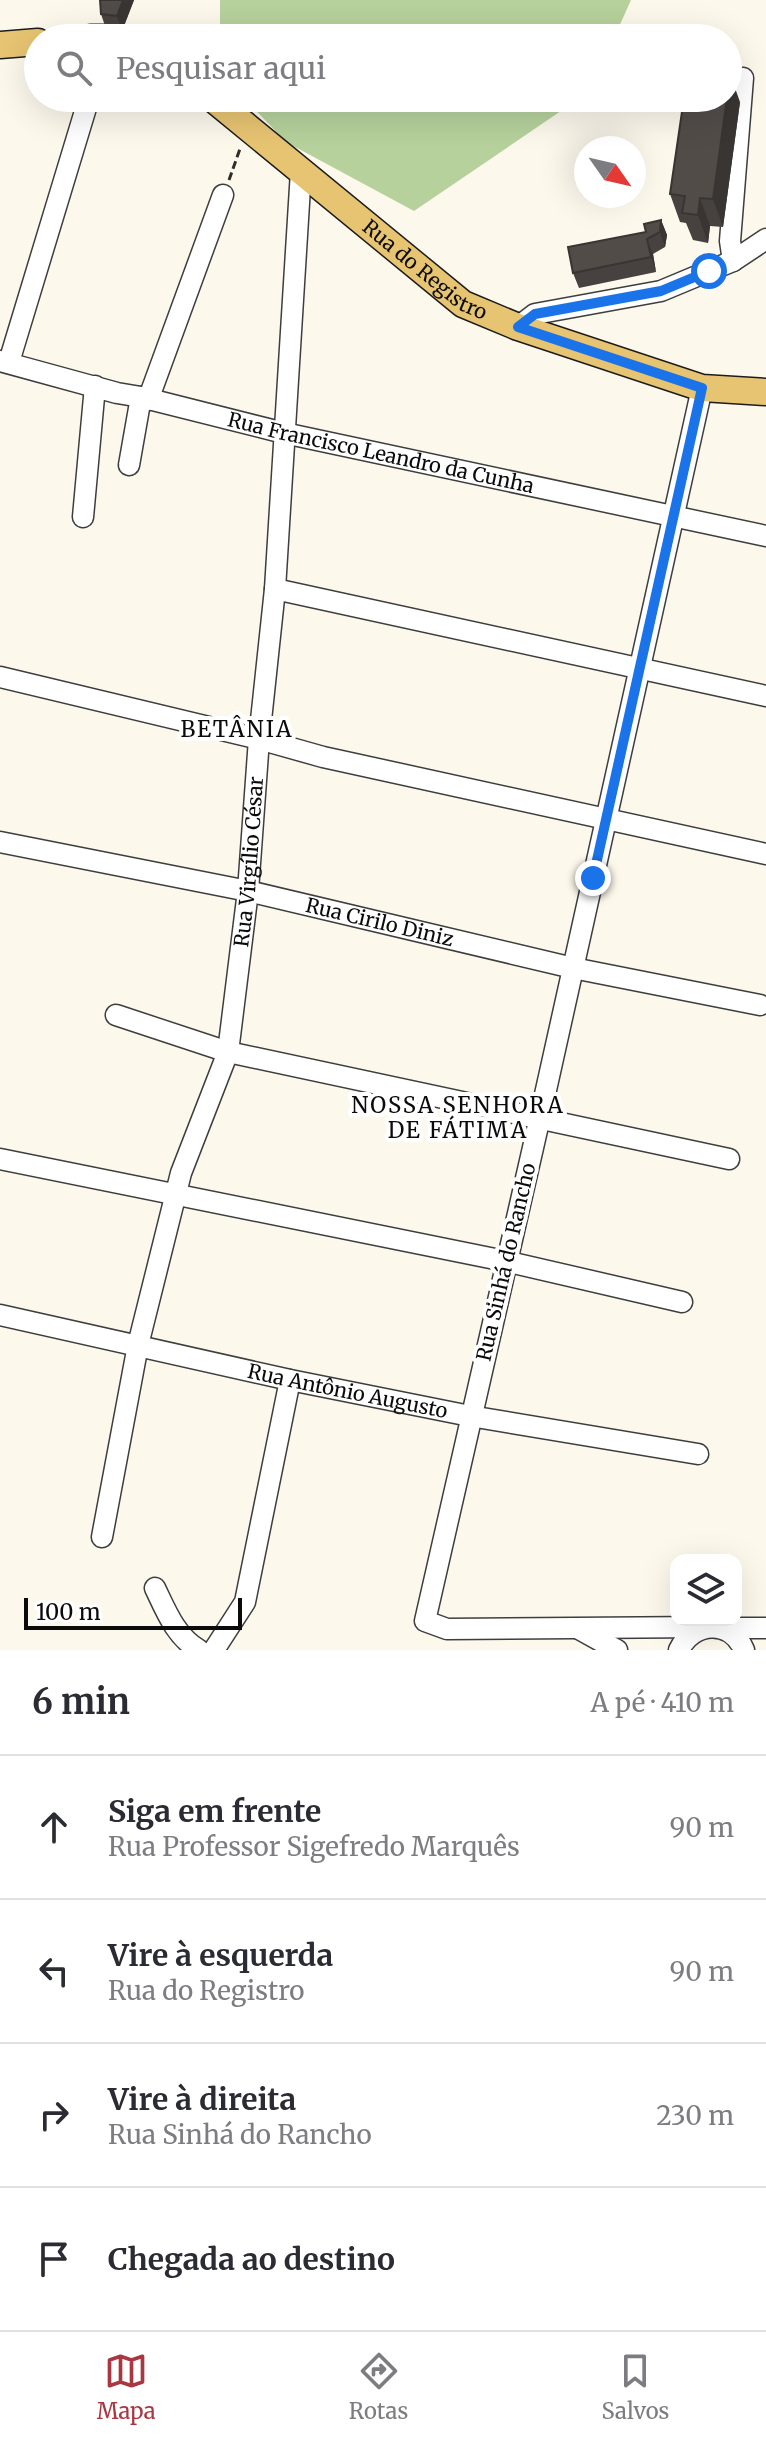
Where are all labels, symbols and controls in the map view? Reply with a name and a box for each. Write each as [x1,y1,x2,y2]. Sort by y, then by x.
search box [24,24,742,112]
icon: search [52,46,96,90]
text: Pesquisar aqui [116,49,326,87]
north arrow [574,136,646,208]
street label: Rua do Registro [358,214,491,325]
route start [691,253,727,289]
street label: Rua Francisco Leandro da Cunha [225,406,537,498]
district label: BETÂNIA [181,715,293,743]
street label: Rua Virgílio César [228,775,268,948]
route end [575,860,611,896]
street label: Rua Cirilo Diniz [303,892,456,951]
district label: NOSSA SENHORA DE FÁTIMA [351,1091,565,1144]
street label: Rua Sinhá do Rancho [471,1160,541,1363]
street label: Rua Antônio Augusto [246,1358,450,1423]
map controls [670,1554,742,1626]
button: layers [670,1554,742,1626]
scale bar [24,1594,242,1630]
text: 100 m [36,1598,101,1626]
text: 6 min [32,1681,130,1723]
text: A pé · 410 m [591,1686,734,1719]
text: Siga em frente [108,1792,321,1830]
icon: ahead [32,1805,76,1849]
text: 90 m [670,1811,734,1844]
text: Rua Professor Sigefredo Marquês [108,1830,520,1863]
text: Vire à esquerda [108,1936,333,1974]
icon: left [32,1949,76,1993]
text: 90 m [670,1955,734,1988]
text: Rua do Registro [108,1974,304,2007]
text: Vire à direita [108,2080,296,2118]
icon: right [32,2093,76,2137]
text: 230 m [656,2099,734,2132]
text: Rua Sinhá do Rancho [108,2118,372,2151]
icon: arrive [32,2237,76,2281]
text: Chegada ao destino [108,2240,395,2278]
tab: Mapa [97,2349,156,2425]
tab: Rotas [349,2349,408,2425]
tab: Salvos [602,2349,669,2425]

